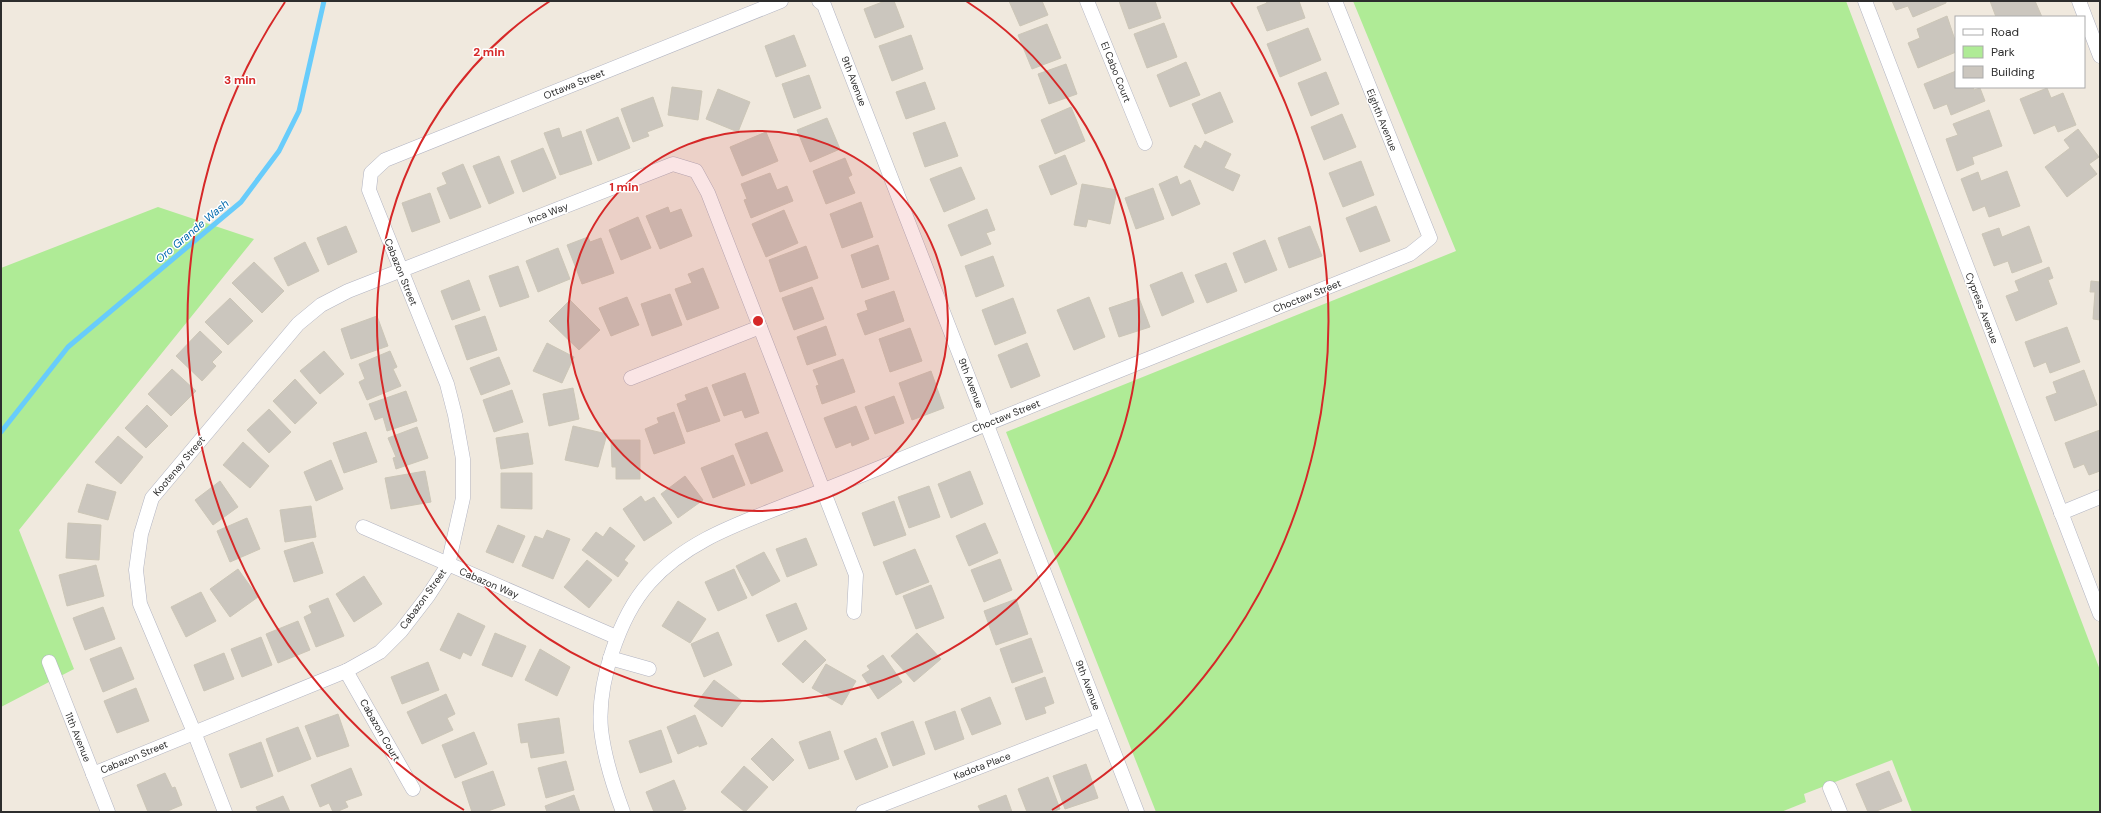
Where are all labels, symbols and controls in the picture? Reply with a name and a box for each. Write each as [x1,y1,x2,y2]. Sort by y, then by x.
legend [1955,16,2085,88]
text: Road [1991,24,2019,40]
street label: El Cabo Court [1098,40,1134,104]
text: 2 min [473,44,505,60]
text: Park [1991,44,2015,60]
street label: 9th Avenue [839,54,870,108]
text: Building [1991,64,2035,80]
street label: Ottawa Street [542,66,607,102]
text: 3 min [224,72,256,88]
street label: Eighth Avenue [1364,87,1400,153]
text: 1 min [609,179,639,195]
water label: Oro Grande Wash [152,196,232,266]
street label: Inca Way [526,199,570,227]
street label: Cabazon Street [382,236,420,308]
street label: Cypress Avenue [1963,271,2002,346]
street label: Choctaw Street [1271,276,1343,316]
centre of rings [751,314,765,328]
street label: 9th Avenue [956,356,987,410]
street label: Choctaw Street [970,396,1042,436]
street label: Kootenay Street [150,433,208,499]
street label: Cabazon Way [457,565,521,602]
street label: Cabazon Street [397,566,449,632]
street label: 9th Avenue [1073,658,1104,712]
street label: Cabazon Court [357,697,403,763]
street label: 11th Avenue [62,710,94,764]
street label: Cabazon Street [98,738,170,776]
street label: Kadota Place [952,749,1013,783]

